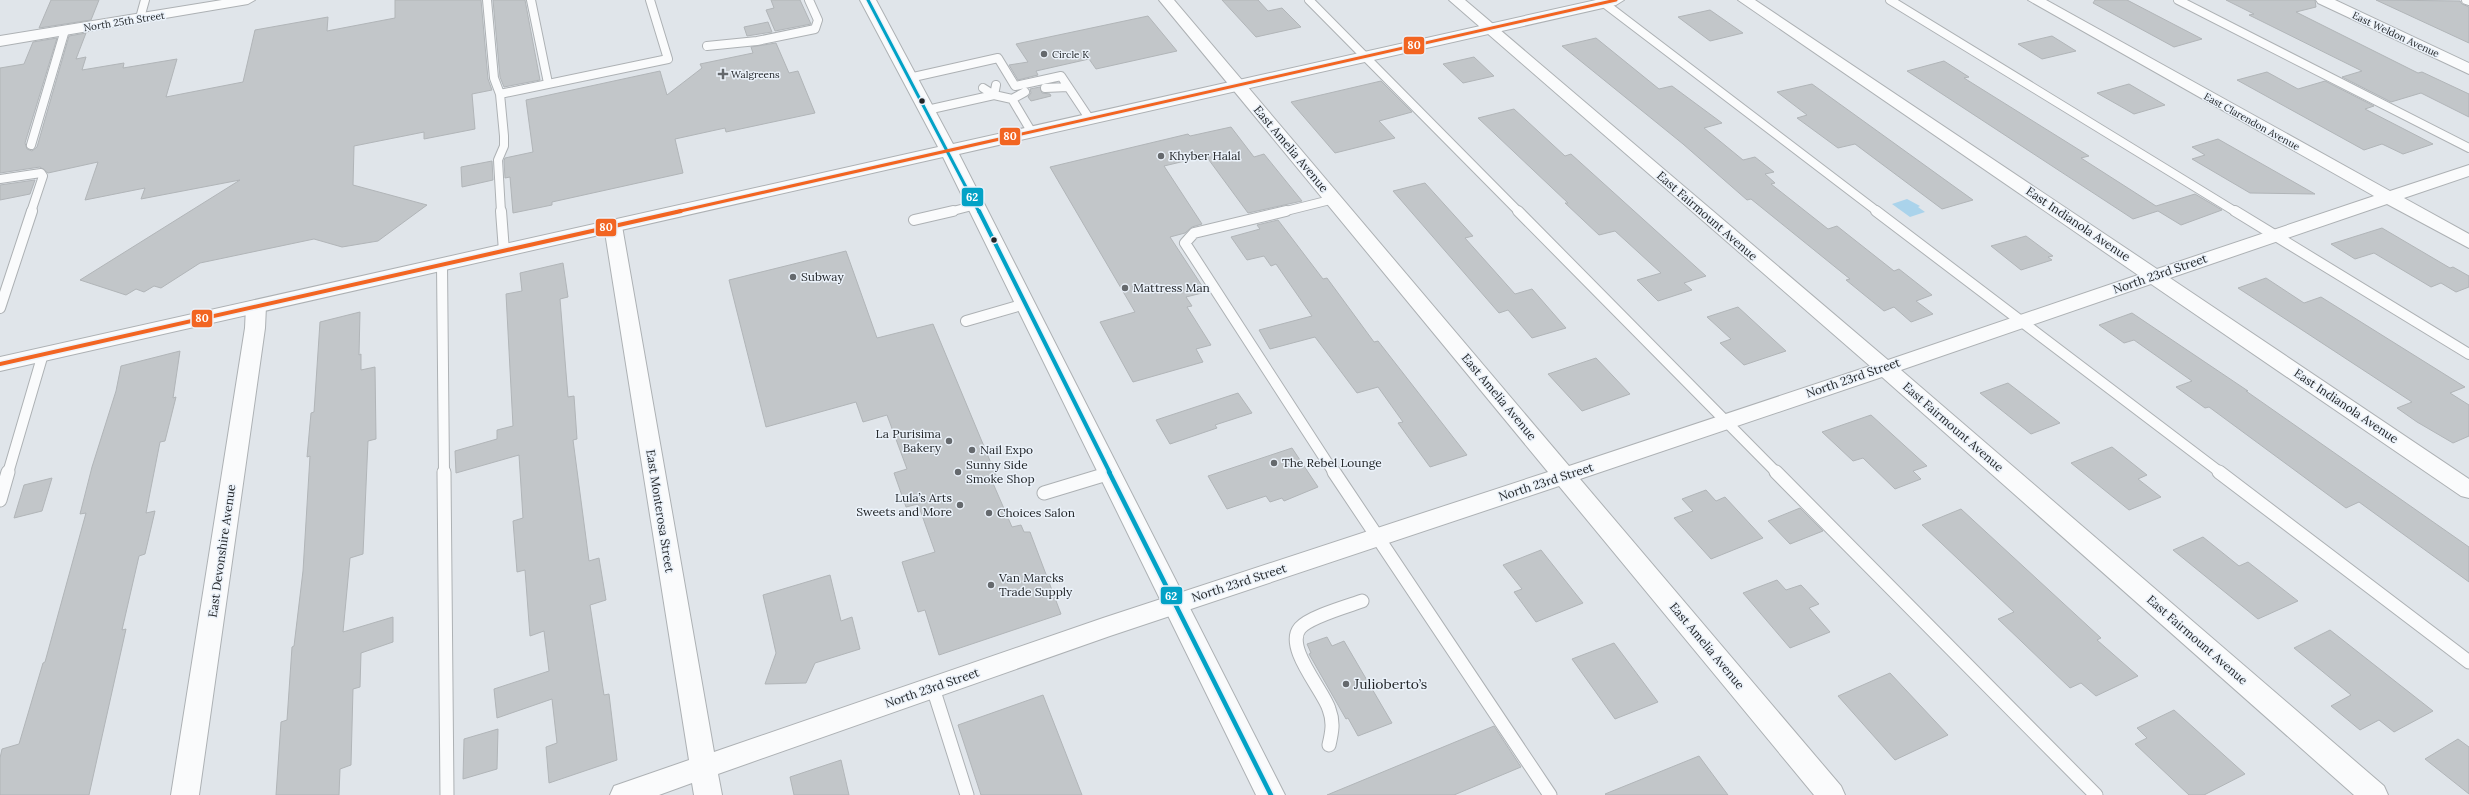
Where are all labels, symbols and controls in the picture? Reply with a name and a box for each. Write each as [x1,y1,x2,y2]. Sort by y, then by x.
street label: North 25th Street [83,9,166,34]
street label: East Weldon Avenue [2350,9,2442,61]
line badge: 80 [1403,36,1425,55]
text: 80 [1407,38,1421,52]
place label: Circle K [1052,48,1089,61]
marker: Circle K [1039,49,1049,59]
place label: Walgreens [731,68,780,81]
marker: Walgreens [718,69,728,79]
street label: East Clarendon Avenue [2202,90,2302,153]
unlabelled marker [917,96,927,106]
street label: East Amelia Avenue [1251,102,1332,195]
line badge: 80 [999,127,1021,146]
text: 80 [1003,129,1017,143]
place label: Khyber Halal [1169,148,1241,163]
marker: Khyber Halal [1156,151,1166,161]
street label: East Fairmount Avenue [1654,168,1761,264]
street label: East Indianola Avenue [2023,183,2134,264]
line badge: 62 [961,187,984,207]
text: 62 [966,190,978,204]
line badge: 80 [595,218,617,237]
text: 80 [599,220,613,234]
unlabelled marker [989,235,999,245]
street label: North 23rd Street [2111,250,2209,297]
place label: Subway [801,269,844,284]
marker: Subway [788,272,798,282]
place label: Mattress Man [1133,280,1210,295]
marker: Mattress Man [1120,283,1130,293]
line badge: 80 [191,309,213,328]
text: 80 [195,311,209,325]
street label: East Amelia Avenue [1459,350,1540,443]
street label: North 23rd Street [1804,354,1902,401]
street label: East Indianola Avenue [2291,365,2402,446]
street label: East Fairmount Avenue [1900,379,2007,475]
place label: La Purisima Bakery [876,426,942,455]
marker: La Purisima Bakery [944,436,954,446]
place label: Nail Expo [980,442,1033,457]
marker: Nail Expo [967,445,977,455]
street label: East Monterosa Street [643,448,678,574]
place label: The Rebel Lounge [1282,455,1382,470]
place label: Sunny Side Smoke Shop [966,457,1035,486]
marker: The Rebel Lounge [1269,458,1279,468]
street label: North 23rd Street [1497,459,1595,504]
marker: Sunny Side Smoke Shop [953,467,963,477]
street label: East Devonshire Avenue [205,483,238,618]
place label: Lula’s Arts Sweets and More [856,490,952,519]
marker: Lula’s Arts Sweets and More [955,500,965,510]
place label: Choices Salon [997,505,1075,520]
marker: Choices Salon [984,508,994,518]
street label: North 23rd Street [1190,560,1288,605]
place label: Van Marcks Trade Supply [998,570,1073,599]
marker: Van Marcks Trade Supply [986,580,996,590]
line badge: 62 [1160,586,1183,605]
text: 62 [1165,589,1177,603]
street label: East Fairmount Avenue [2144,592,2251,688]
street label: East Amelia Avenue [1667,599,1748,692]
street label: North 23rd Street [883,664,981,711]
place label: Julioberto’s [1353,675,1427,693]
marker: Julioberto’s [1341,679,1351,689]

